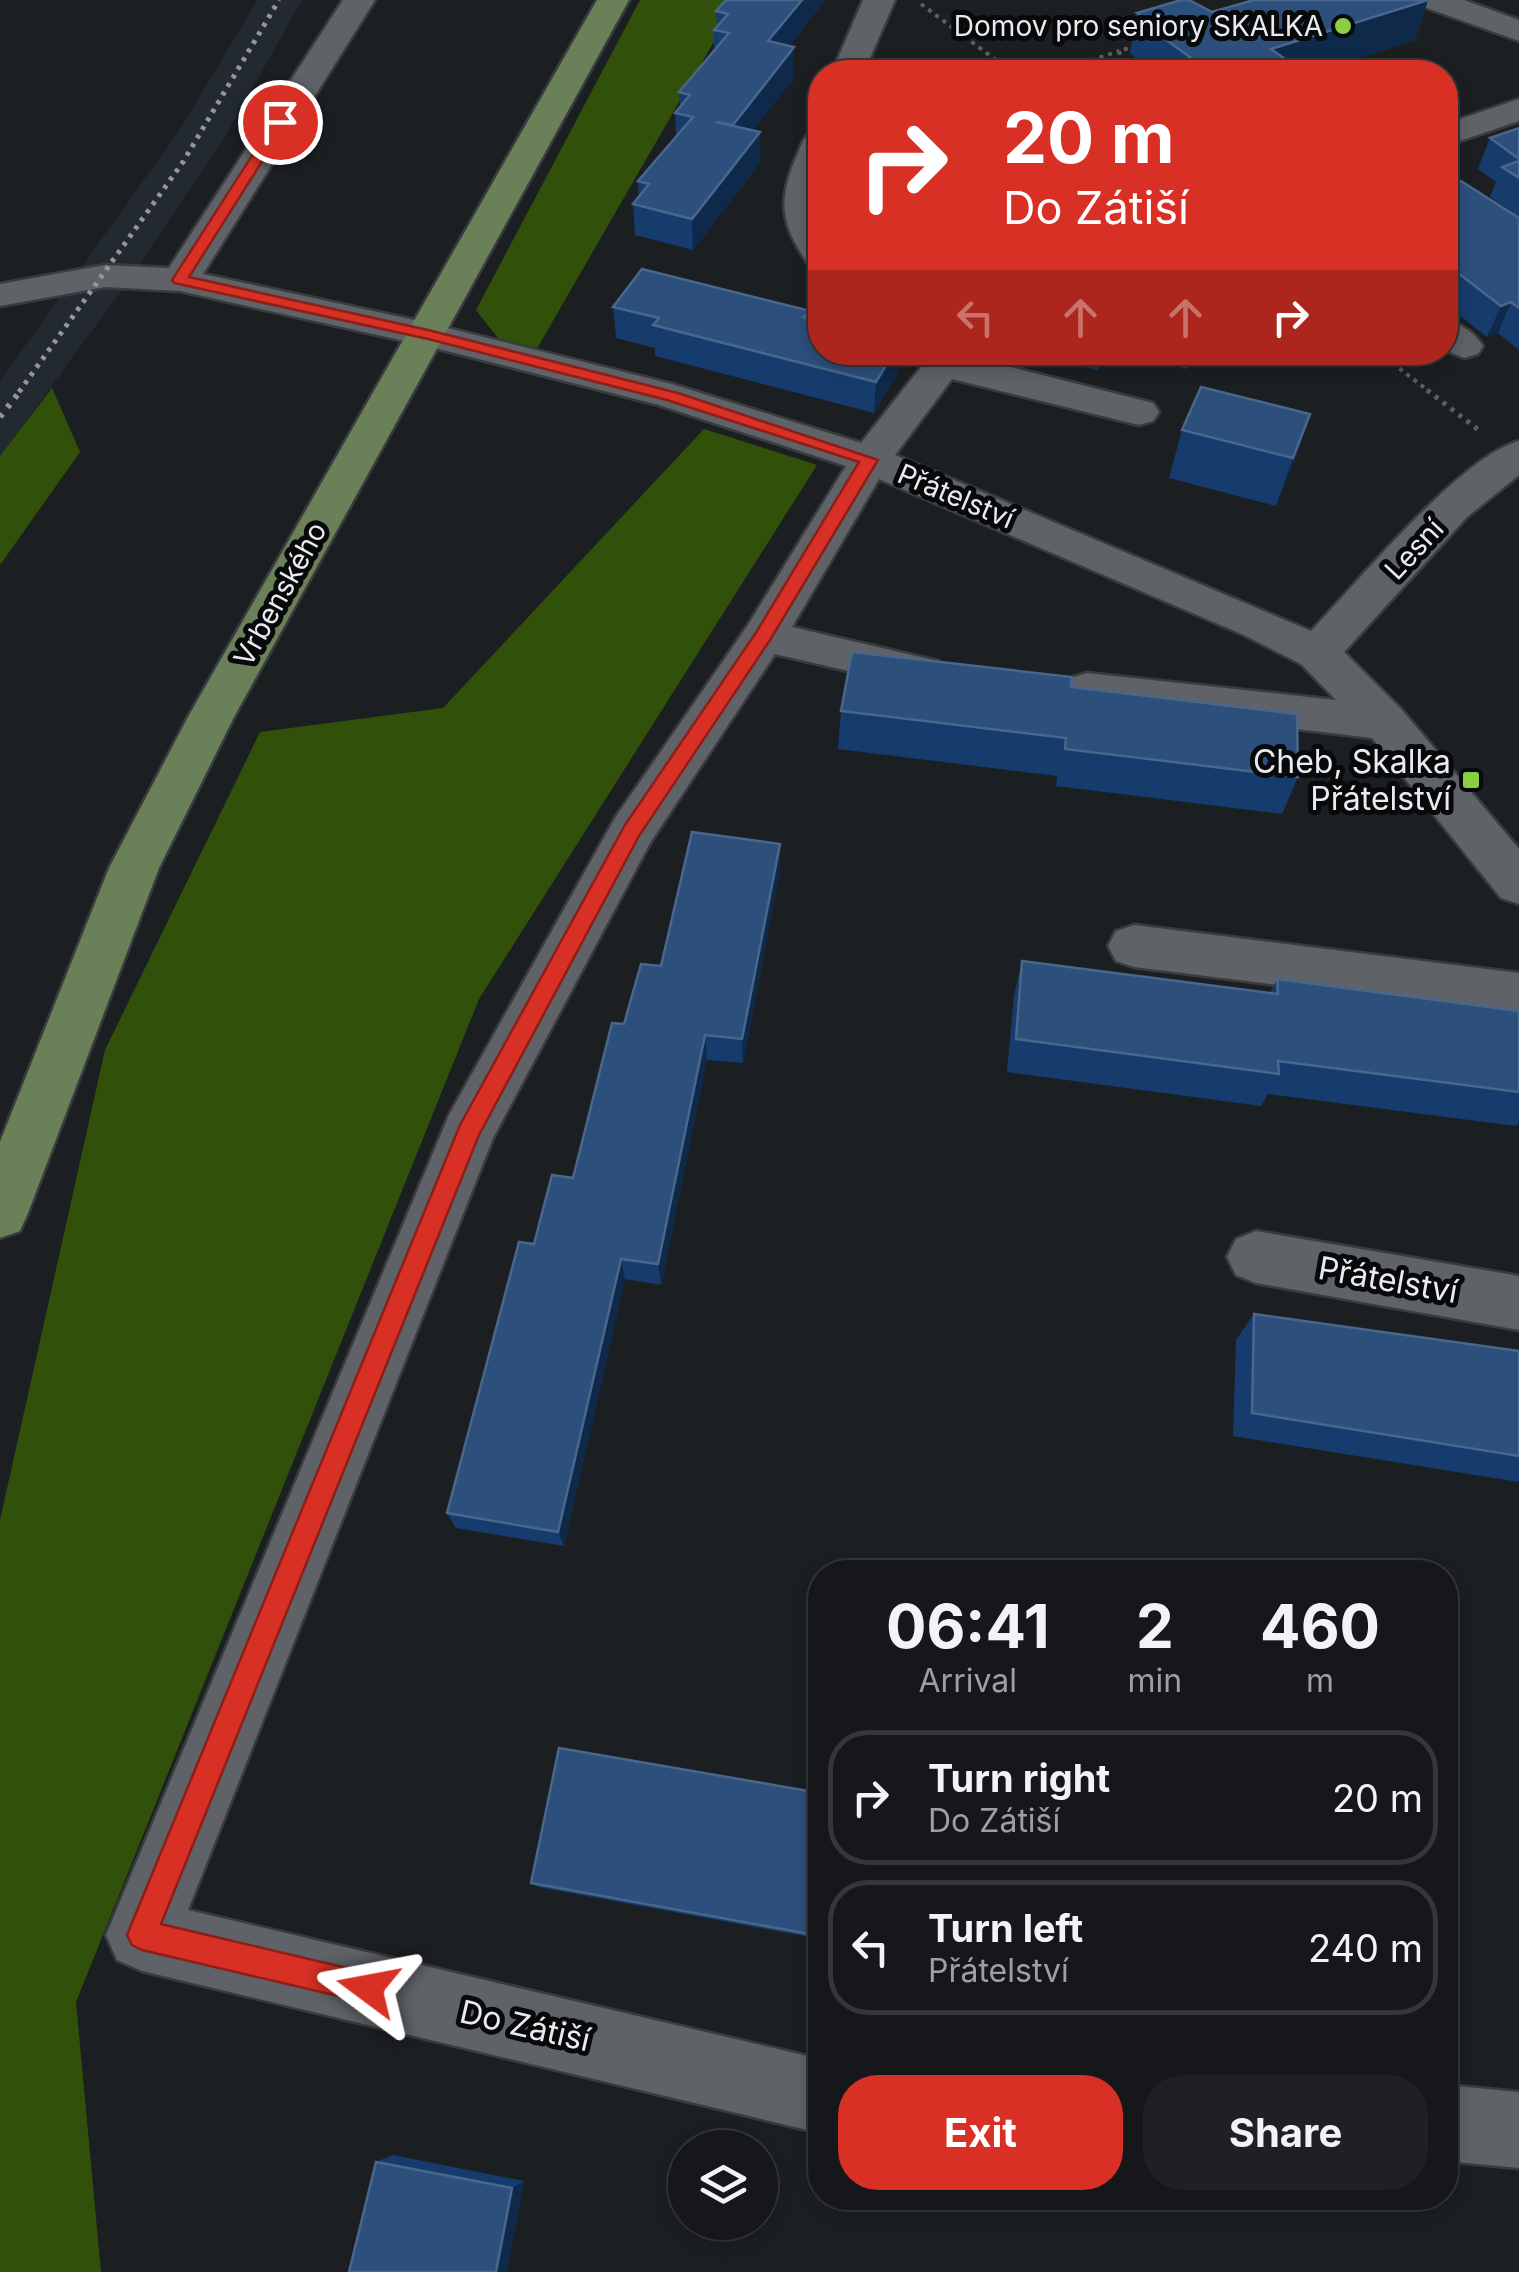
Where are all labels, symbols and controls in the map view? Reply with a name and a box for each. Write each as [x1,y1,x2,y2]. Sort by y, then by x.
place label: Domov pro seniory SKALKA [954,9,1323,43]
marker: Domov pro seniory SKALKA [1332,15,1354,37]
pin [238,80,323,165]
icon: arrive [253,95,308,150]
text: 20 m [1003,95,1175,180]
icon: right [838,100,968,230]
text: Do Zátiší [1003,180,1189,235]
icon: left [948,290,1003,345]
icon: ahead [1053,290,1108,345]
icon: ahead [1158,290,1213,345]
icon: right [1263,290,1318,345]
street label: Přátelství [893,456,1020,536]
street label: Lesní [1378,512,1451,586]
street label: Vrbenského [226,516,334,672]
place label: Cheb, Skalka Přátelství [1253,742,1451,818]
marker: Cheb, Skalka Přátelství [1460,769,1482,791]
street label: Přátelství [1315,1248,1461,1311]
text: 06:41 [886,1590,1050,1662]
text: 2 [1136,1590,1174,1662]
text: 460 [1260,1590,1380,1662]
text: Arrival [919,1661,1017,1700]
text: min [1127,1661,1182,1700]
text: m [1306,1661,1334,1700]
text: Turn right [928,1755,1110,1801]
icon: right [843,1770,898,1825]
text: 20 m [1332,1775,1423,1821]
text: Do Zátiší [928,1801,1060,1840]
text: Turn left [928,1905,1083,1951]
icon: left [843,1920,898,1975]
text: 240 m [1308,1925,1423,1971]
position arrow [316,1936,420,2040]
text: Přátelství [928,1951,1069,1990]
street label: Do Zátiší [456,1992,594,2059]
button: Exit [838,2075,1123,2190]
button: Share [1143,2075,1428,2190]
map controls [668,2130,778,2240]
button: layers [668,2130,778,2240]

